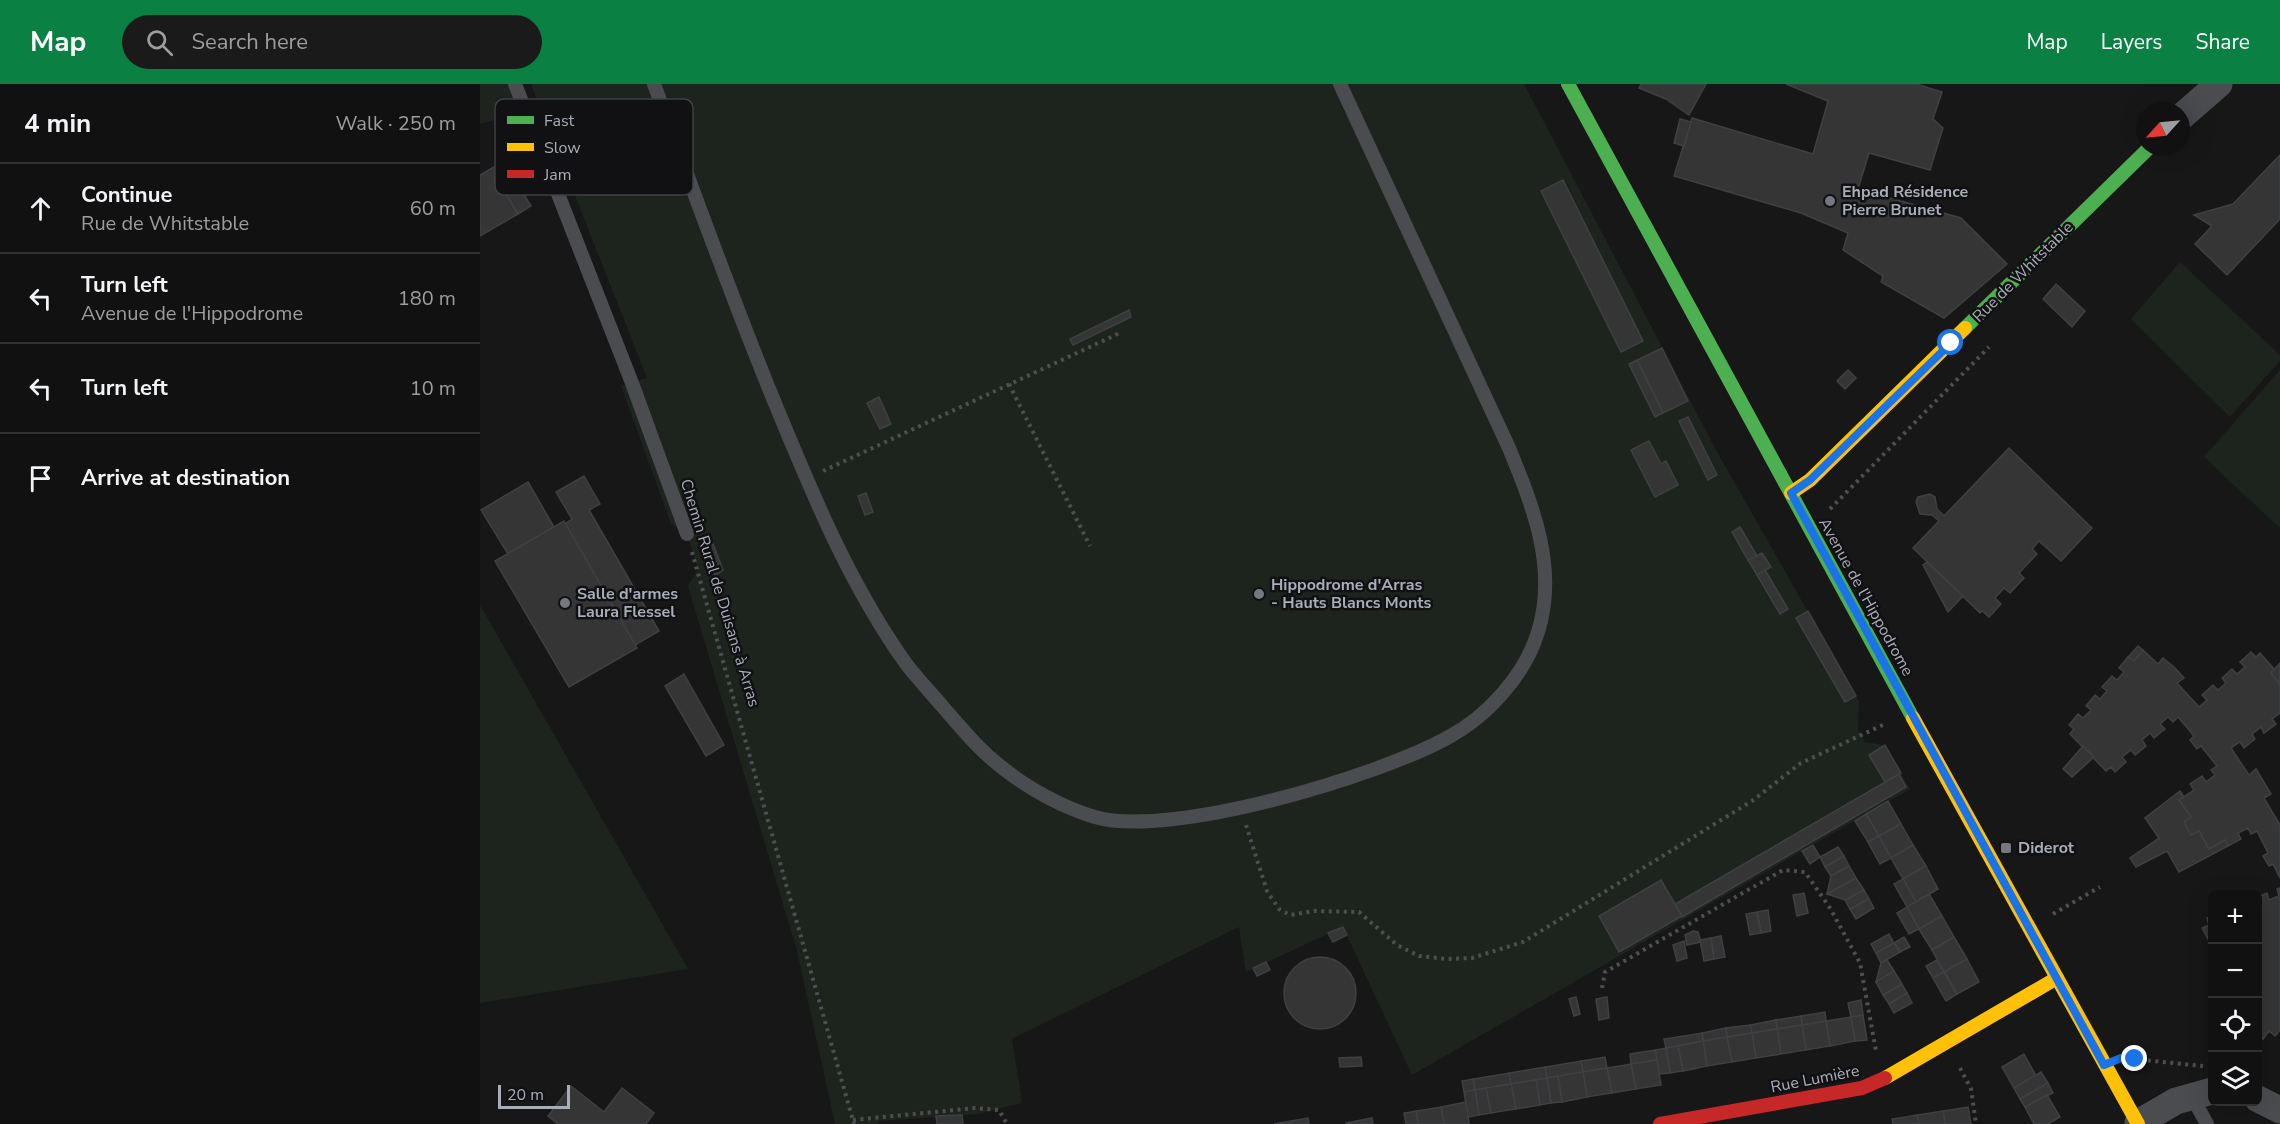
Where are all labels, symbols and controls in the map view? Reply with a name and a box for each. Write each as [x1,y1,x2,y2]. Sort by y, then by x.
search box [122,15,542,69]
text: Map [30,23,86,61]
icon: search [143,26,176,59]
text: Search here [191,27,308,57]
text: Map [2026,28,2068,56]
text: Layers [2101,28,2162,56]
text: Share [2195,28,2250,56]
legend [495,99,693,195]
north arrow [2136,102,2190,156]
text: 4 min [24,106,91,141]
text: Walk · 250 m [336,110,456,137]
text: Fast [544,110,575,132]
text: Slow [544,137,581,159]
text: Jam [543,164,571,186]
text: Continue [81,180,172,210]
place label: Ehpad Résidence Pierre Brunet [1842,181,1969,221]
icon: ahead [24,192,57,225]
marker: Ehpad Résidence Pierre Brunet [1823,194,1837,208]
text: 60 m [410,195,456,222]
text: Rue de Whitstable [81,210,249,237]
street label: Rue de Whitstable [1968,217,2078,327]
text: Turn left [81,270,168,300]
icon: left [24,282,57,315]
text: 180 m [398,285,456,312]
text: Avenue de l'Hippodrome [81,300,303,327]
route start [1937,329,1963,355]
icon: left [24,372,57,405]
text: Turn left [81,373,168,403]
text: 10 m [410,375,456,402]
icon: arrive [24,462,57,495]
text: Arrive at destination [81,463,290,493]
street label: Chemin Rural de Duisans à Arras [675,476,765,710]
street label: Avenue de l'Hippodrome [1813,514,1919,680]
place label: Hippodrome d'Arras - Hauts Blancs Monts [1271,574,1431,614]
place label: Salle d'armes Laura Flessel [577,583,678,623]
marker: Hippodrome d'Arras - Hauts Blancs Monts [1252,587,1266,601]
marker: Salle d'armes Laura Flessel [558,596,572,610]
place label: Diderot [2018,837,2075,859]
marker: Diderot [1999,841,2013,855]
map controls [2208,890,2262,1106]
button: + [2208,890,2262,944]
button: − [2208,944,2262,998]
button: locate [2208,998,2262,1052]
route end [2121,1045,2147,1071]
button: layers [2208,1052,2262,1106]
street label: Rue Lumière [1769,1060,1861,1098]
scale bar [498,1082,570,1110]
text: 20 m [507,1084,544,1106]

